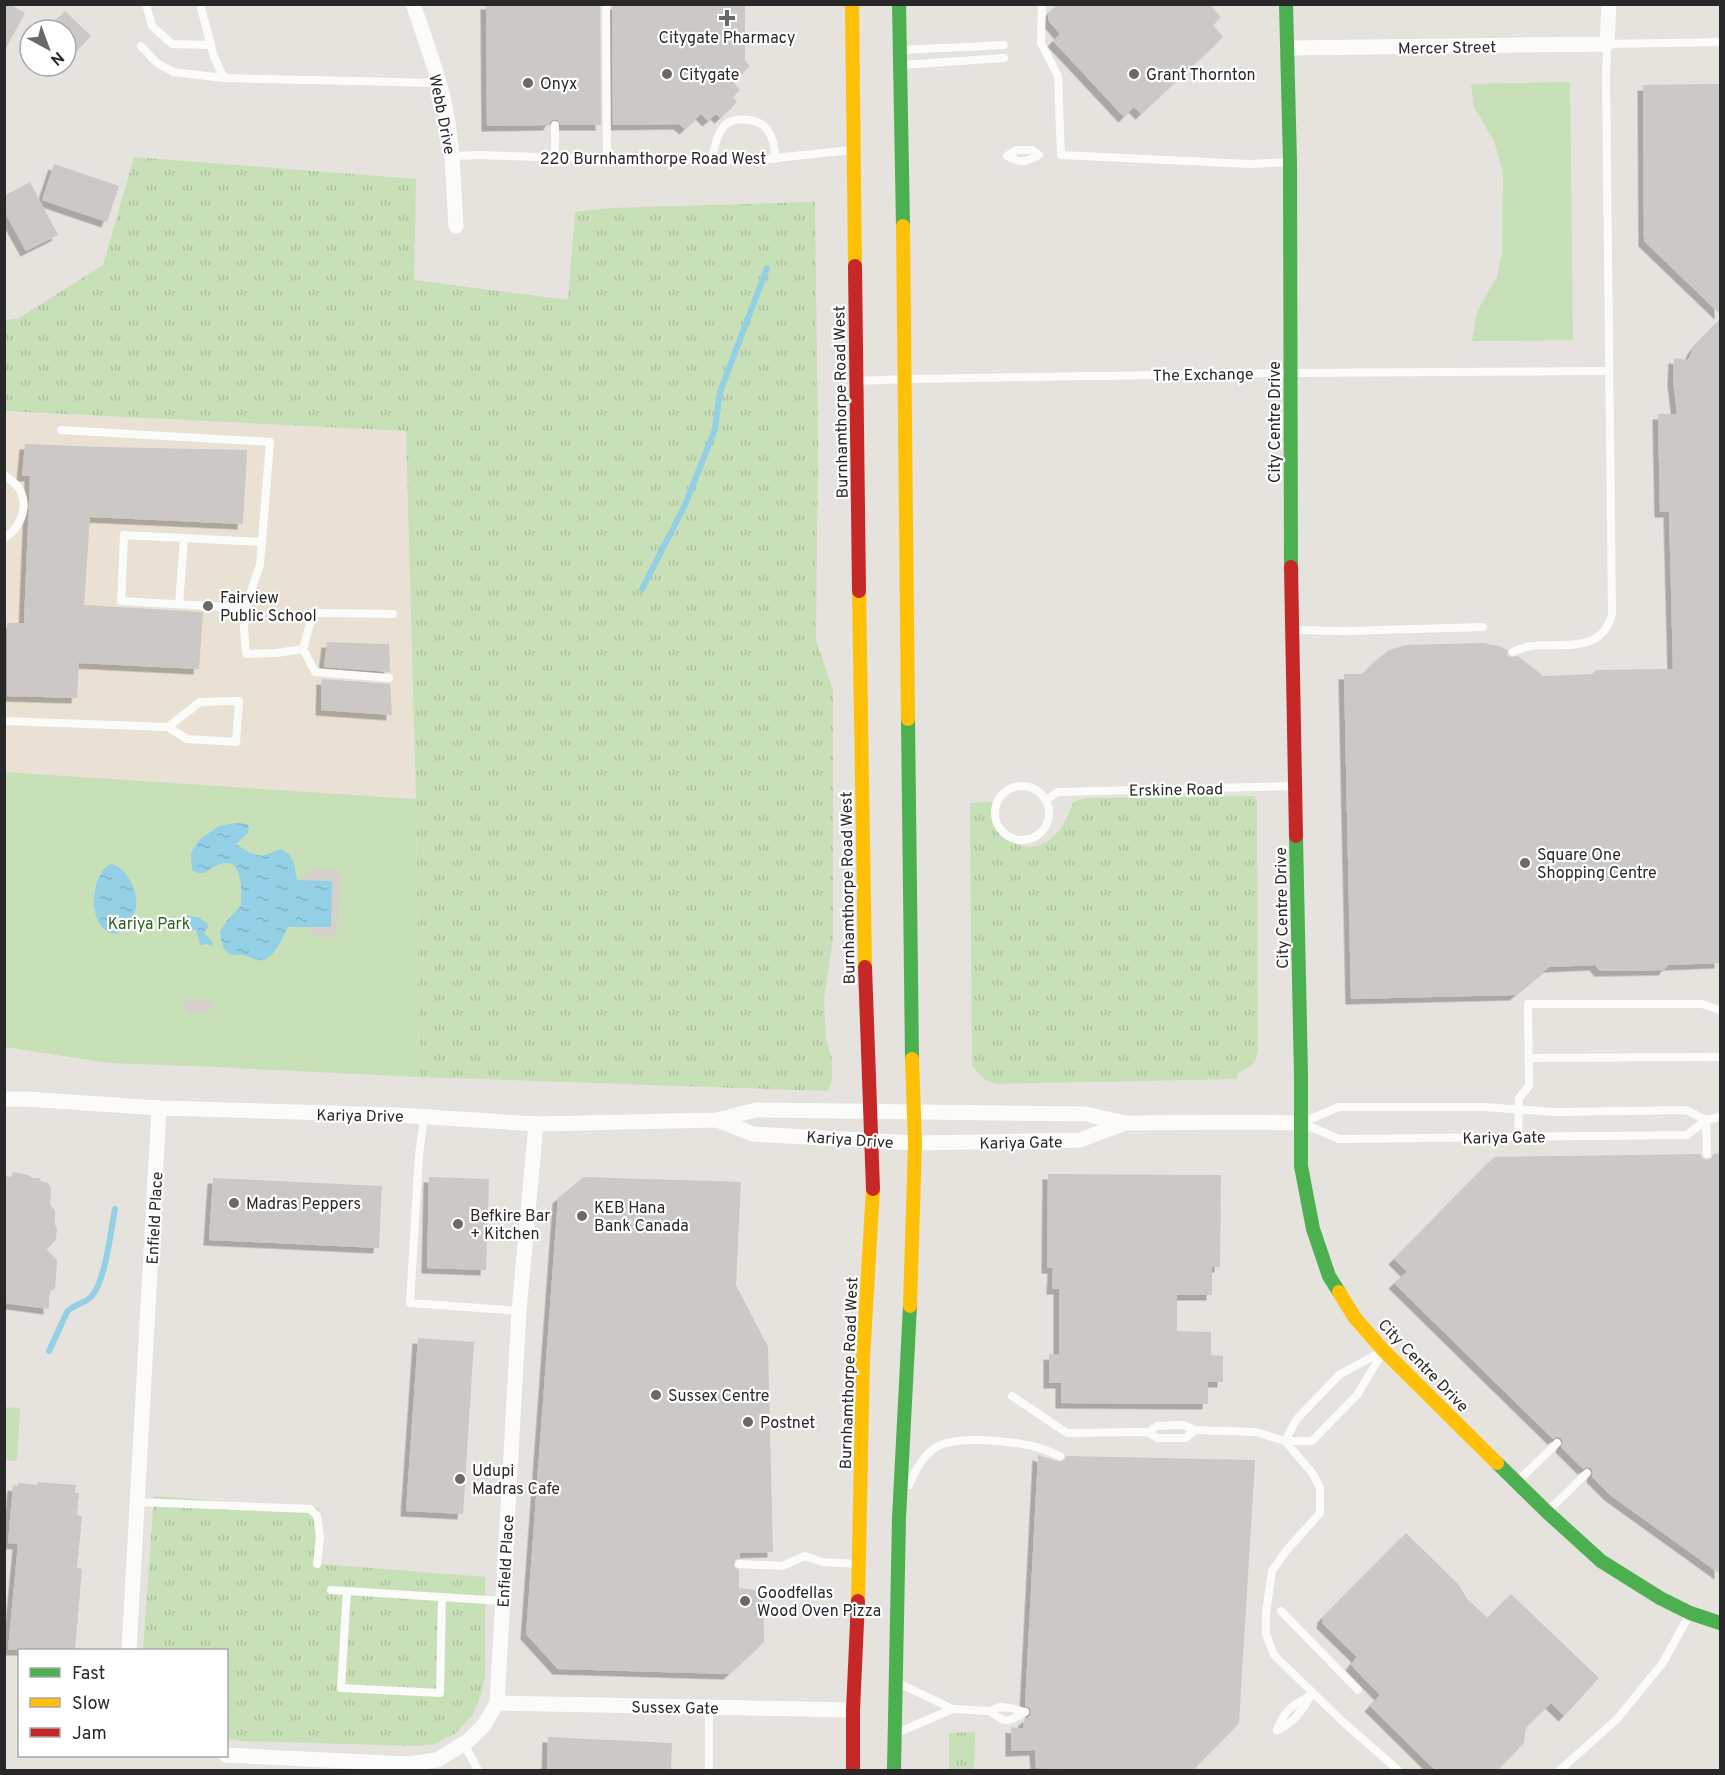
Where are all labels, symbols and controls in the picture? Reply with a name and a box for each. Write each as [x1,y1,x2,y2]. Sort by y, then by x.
marker: Citygate Pharmacy [720,11,734,25]
north arrow [18,18,78,78]
place label: Citygate Pharmacy [659,29,795,49]
street label: Mercer Street [1398,38,1496,60]
text: N [46,46,67,69]
place label: Citygate [679,66,739,86]
place label: Grant Thornton [1146,66,1256,86]
marker: Citygate [660,67,674,81]
marker: Grant Thornton [1127,67,1141,81]
street label: Webb Drive [423,73,459,156]
place label: Onyx [540,75,577,95]
marker: Onyx [521,76,535,90]
street label: 220 Burnhamthorpe Road West [540,150,766,170]
street label: Burnhamthorpe Road West [830,305,854,499]
street label: City Centre Drive [1266,361,1286,483]
street label: The Exchange [1152,365,1254,387]
place label: Fairview Public School [220,589,317,627]
marker: Fairview Public School [201,599,215,613]
street label: Erskine Road [1129,780,1223,802]
street label: Burnhamthorpe Road West [837,791,861,985]
place label: Square One Shopping Centre [1537,846,1657,884]
street label: City Centre Drive [1272,847,1294,969]
marker: Square One Shopping Centre [1518,856,1532,870]
park label: Kariya Park [108,915,190,935]
street label: Kariya Drive [316,1106,404,1128]
street label: Kariya Drive [806,1128,894,1154]
street label: Kariya Gate [1462,1128,1546,1150]
street label: Kariya Gate [979,1133,1063,1155]
street label: Enfield Place [144,1171,168,1265]
place label: Madras Peppers [246,1195,361,1215]
marker: Madras Peppers [227,1196,241,1210]
place label: KEB Hana Bank Canada [594,1199,689,1237]
place label: Befkire Bar + Kitchen [470,1207,551,1245]
marker: KEB Hana Bank Canada [575,1209,589,1223]
marker: Befkire Bar + Kitchen [451,1217,465,1231]
street label: Burnhamthorpe Road West [837,1276,863,1470]
street label: City Centre Drive [1373,1316,1472,1417]
place label: Sussex Centre [668,1387,769,1407]
marker: Sussex Centre [649,1388,663,1402]
place label: Postnet [760,1414,815,1434]
marker: Postnet [741,1415,755,1429]
place label: Udupi Madras Cafe [472,1462,560,1500]
marker: Udupi Madras Cafe [453,1472,467,1486]
street label: Enfield Place [495,1514,519,1608]
place label: Goodfellas Wood Oven Pizza [757,1584,881,1622]
marker: Goodfellas Wood Oven Pizza [738,1594,752,1608]
legend [18,1649,228,1757]
text: Fast [72,1663,105,1686]
text: Slow [72,1693,110,1716]
street label: Sussex Gate [631,1698,719,1720]
text: Jam [72,1723,107,1746]

